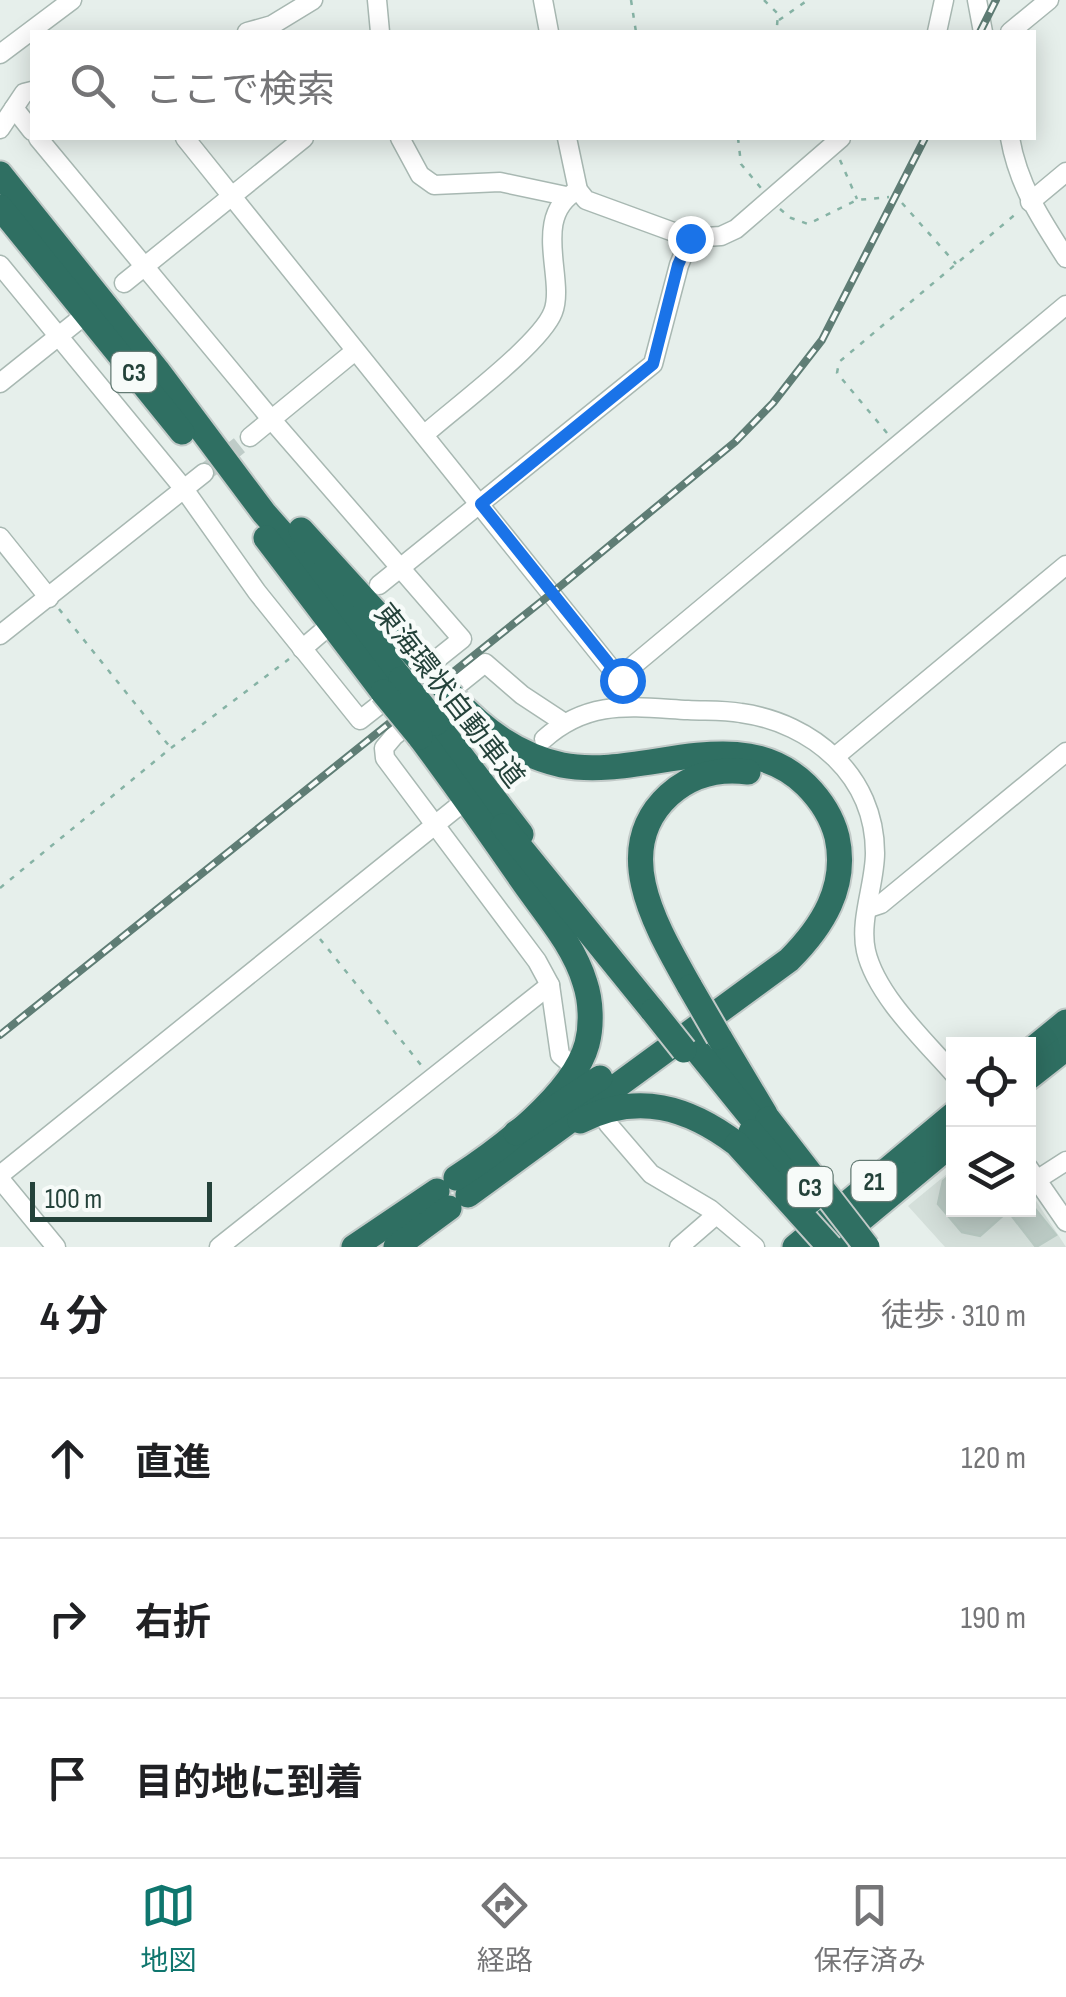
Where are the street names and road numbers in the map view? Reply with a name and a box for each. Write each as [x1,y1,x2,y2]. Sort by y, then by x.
road number: C3 [112,352,156,392]
street label: 東海環状自動車道 [367,598,531,794]
road number: 21 [852,1161,896,1201]
road number: C3 [788,1167,832,1207]

